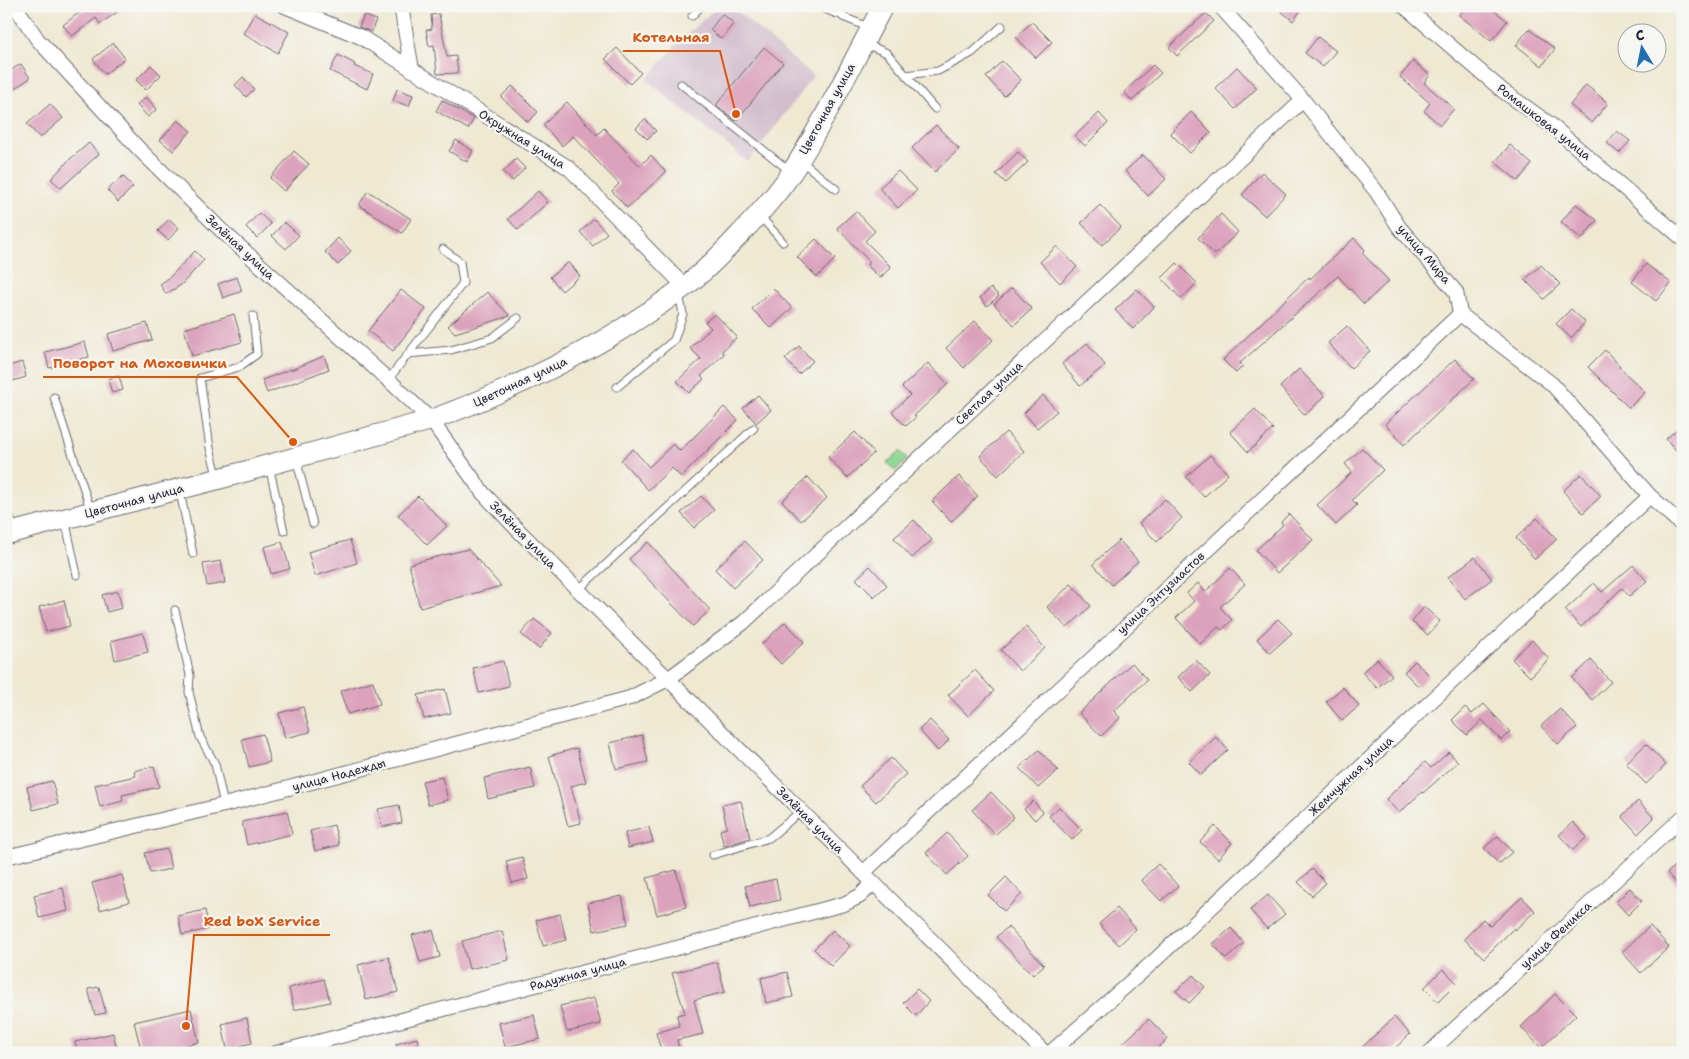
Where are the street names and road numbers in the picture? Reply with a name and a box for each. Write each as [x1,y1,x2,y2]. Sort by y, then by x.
street label: Цветочная улица [795,60,859,158]
street label: Ромашковая улица [1494,80,1595,164]
street label: Окружная улица [476,106,569,172]
street label: Зелёная улица [202,211,278,283]
street label: улица Мира [1394,221,1455,288]
street label: Цветочная улица [470,353,570,411]
street label: Светлая улица [952,357,1026,428]
street label: Цветочная улица [83,480,186,522]
street label: Зелёная улица [486,498,560,573]
street label: улица Энтузиастов [1114,548,1208,638]
street label: Жемчужная улица [1305,732,1397,819]
street label: улица Надежды [291,755,387,795]
street label: Зелёная улица [773,783,847,857]
street label: улица Феникса [1517,897,1595,972]
street label: Радужная улица [528,953,628,995]

